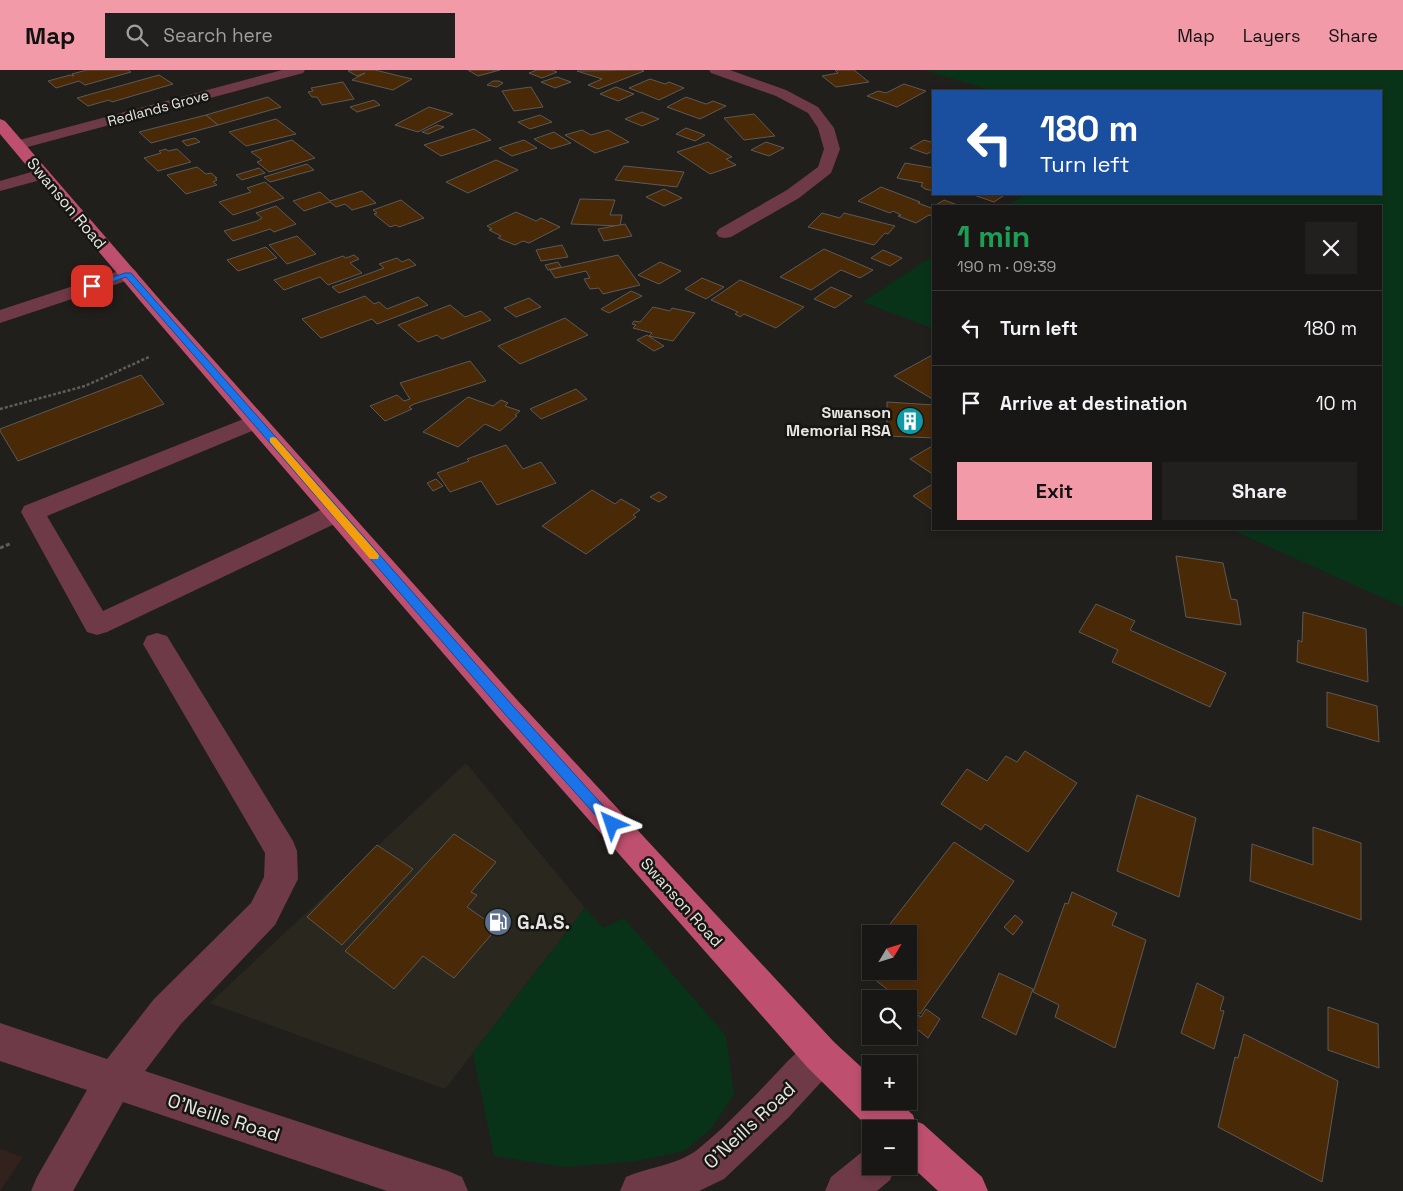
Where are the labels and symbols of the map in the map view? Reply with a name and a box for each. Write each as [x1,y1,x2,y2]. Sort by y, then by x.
street label: Redlands Grove [105,86,211,130]
street label: Swanson Road [22,153,111,253]
pin [71,265,113,307]
place label: Swanson Memorial RSA [786,402,891,441]
building icon: Swanson Memorial RSA [895,406,925,436]
position arrow [585,797,637,849]
street label: Swanson Road [636,853,727,951]
fuel station icon: G.A.S. [483,907,513,937]
place label: G.A.S. [517,910,570,935]
north arrow [862,925,918,980]
street label: O'Neills Road [698,1076,801,1174]
street label: O'Neills Road [165,1088,283,1147]

